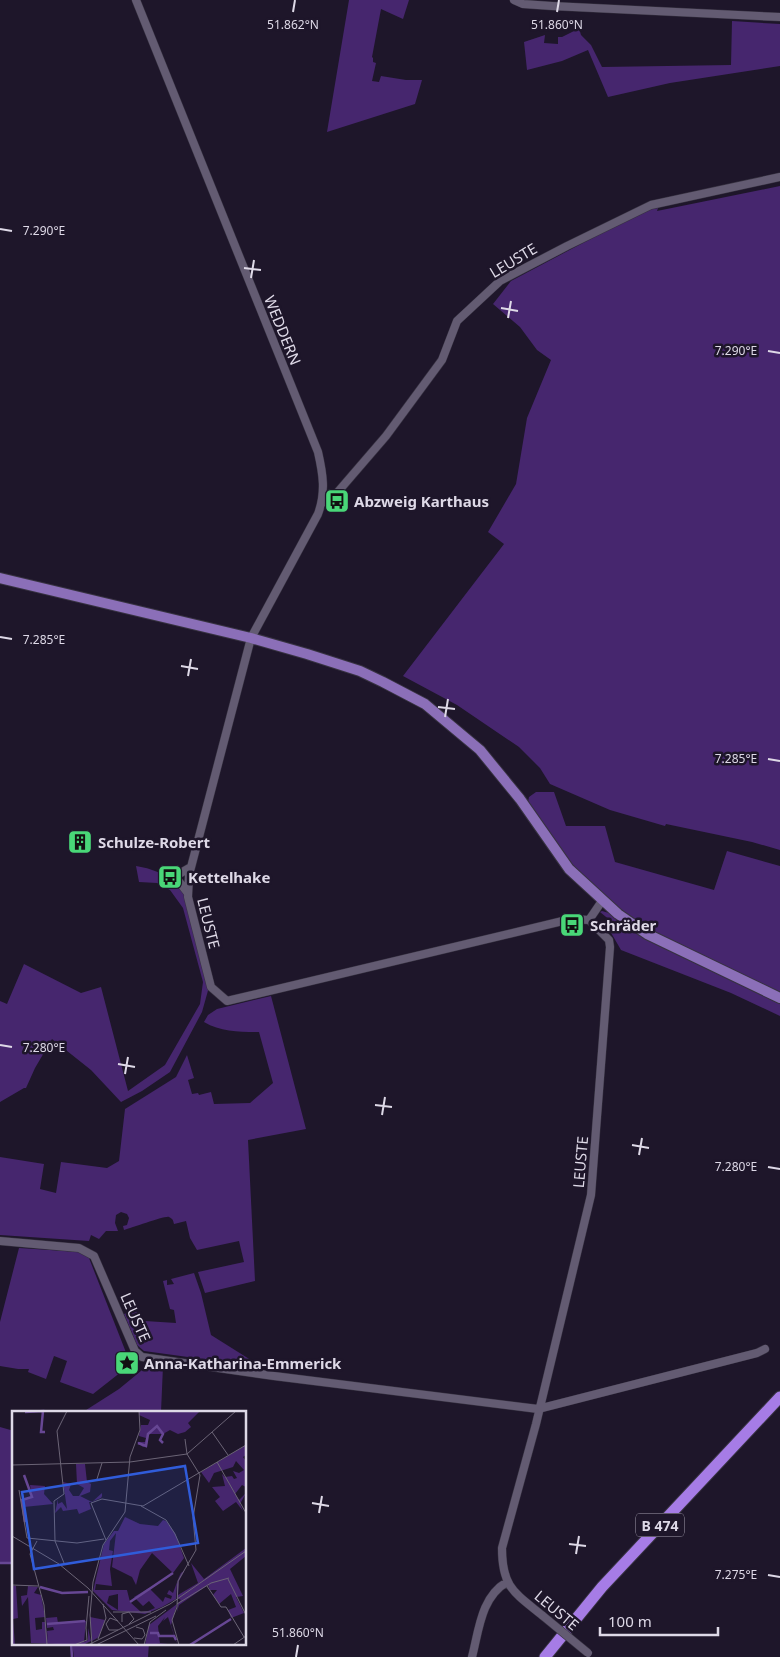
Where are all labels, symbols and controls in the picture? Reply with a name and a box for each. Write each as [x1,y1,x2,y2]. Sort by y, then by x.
text: 51.862°N [267,16,319,33]
text: 51.860°N [531,16,583,33]
text: 7.290°E [23,222,65,239]
street label: LEUSTE [486,238,540,282]
street label: WEDDERN [260,292,306,368]
text: 7.290°E [715,342,757,359]
bus stop icon: Abzweig Karthaus [324,488,350,514]
place label: Abzweig Karthaus [354,491,489,511]
text: 7.285°E [23,631,65,648]
text: 7.285°E [715,750,757,767]
building icon: Schulze-Robert [67,829,93,855]
place label: Schulze-Robert [98,832,210,852]
bus stop icon: Kettelhake [157,864,183,890]
place label: Kettelhake [188,867,270,887]
street label: LEUSTE [193,895,225,951]
bus stop icon: Schräder [559,912,585,938]
place label: Schräder [590,915,657,935]
text: 7.280°E [23,1039,65,1056]
street label: LEUSTE [568,1135,592,1189]
text: 7.280°E [715,1158,757,1175]
street label: LEUSTE [116,1289,156,1345]
place icon: Anna-Katharina-Emmerick [114,1350,140,1376]
place label: Anna-Katharina-Emmerick [144,1353,342,1373]
inset map [12,1411,246,1644]
road number: B 474 [636,1514,684,1536]
text: 7.275°E [715,1566,757,1583]
street label: LEUSTE [531,1586,583,1634]
scale bar [600,1604,718,1636]
text: 100 m [608,1611,652,1631]
text: 51.860°N [272,1624,324,1641]

